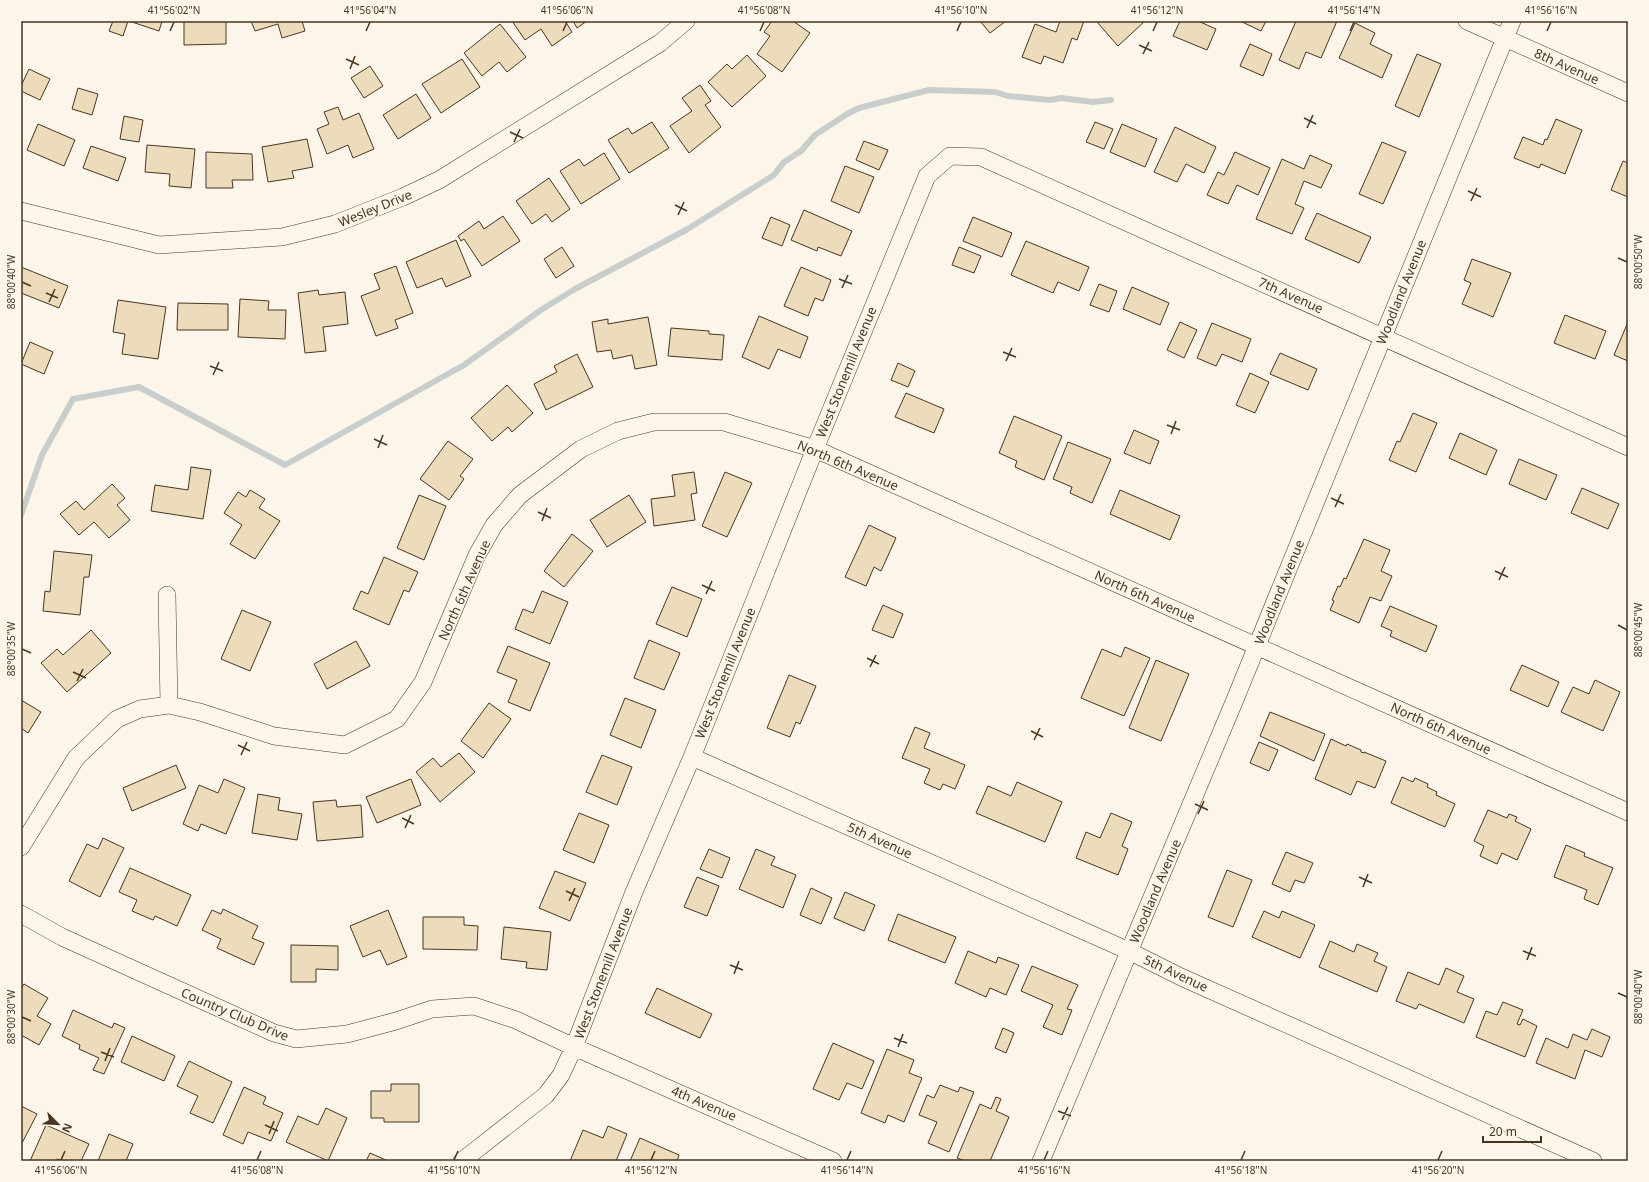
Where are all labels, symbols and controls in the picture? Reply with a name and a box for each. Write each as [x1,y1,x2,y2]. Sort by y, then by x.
text: 41°56'02"N [148,3,200,17]
text: 41°56'04"N [344,3,396,17]
text: 41°56'06"N [541,3,593,17]
text: 41°56'08"N [738,3,790,17]
text: 41°56'10"N [935,3,987,17]
text: 41°56'12"N [1131,3,1183,17]
text: 41°56'14"N [1328,3,1380,17]
text: 41°56'16"N [1525,3,1577,17]
street label: 8th Avenue [1532,44,1602,88]
street label: Wesley Drive [335,185,415,231]
text: 88°00'50"W [1631,234,1645,289]
street label: Woodland Avenue [1372,237,1430,347]
text: 88°00'40"W [4,254,18,309]
street label: 7th Avenue [1256,273,1326,317]
street label: West Stonemill Avenue [811,304,881,440]
street label: North 6th Avenue [795,436,901,494]
street label: North 6th Avenue [434,537,494,643]
street label: Woodland Avenue [1250,537,1308,647]
street label: North 6th Avenue [1092,566,1198,626]
text: 88°00'45"W [1631,602,1645,657]
street label: West Stonemill Avenue [690,605,760,741]
text: 88°00'35"W [4,621,18,676]
street label: North 6th Avenue [1388,698,1494,758]
street label: 5th Avenue [845,818,915,862]
street label: Woodland Avenue [1125,836,1185,946]
street label: West Stonemill Avenue [570,905,636,1041]
street label: 5th Avenue [1141,950,1211,996]
text: 88°00'40"W [1631,969,1645,1024]
street label: Country Club Drive [178,983,292,1045]
text: 88°00'30"W [4,989,18,1044]
street label: 4th Avenue [669,1081,739,1125]
north arrow [38,1104,78,1144]
scale bar [1483,1118,1541,1144]
text: N [59,1121,76,1135]
text: 20 m [1489,1123,1517,1140]
text: 41°56'06"N [35,1163,87,1177]
text: 41°56'08"N [231,1163,283,1177]
text: 41°56'10"N [428,1163,480,1177]
text: 41°56'12"N [625,1163,677,1177]
text: 41°56'14"N [821,1163,873,1177]
text: 41°56'16"N [1018,1163,1070,1177]
text: 41°56'18"N [1215,1163,1267,1177]
text: 41°56'20"N [1412,1163,1464,1177]

